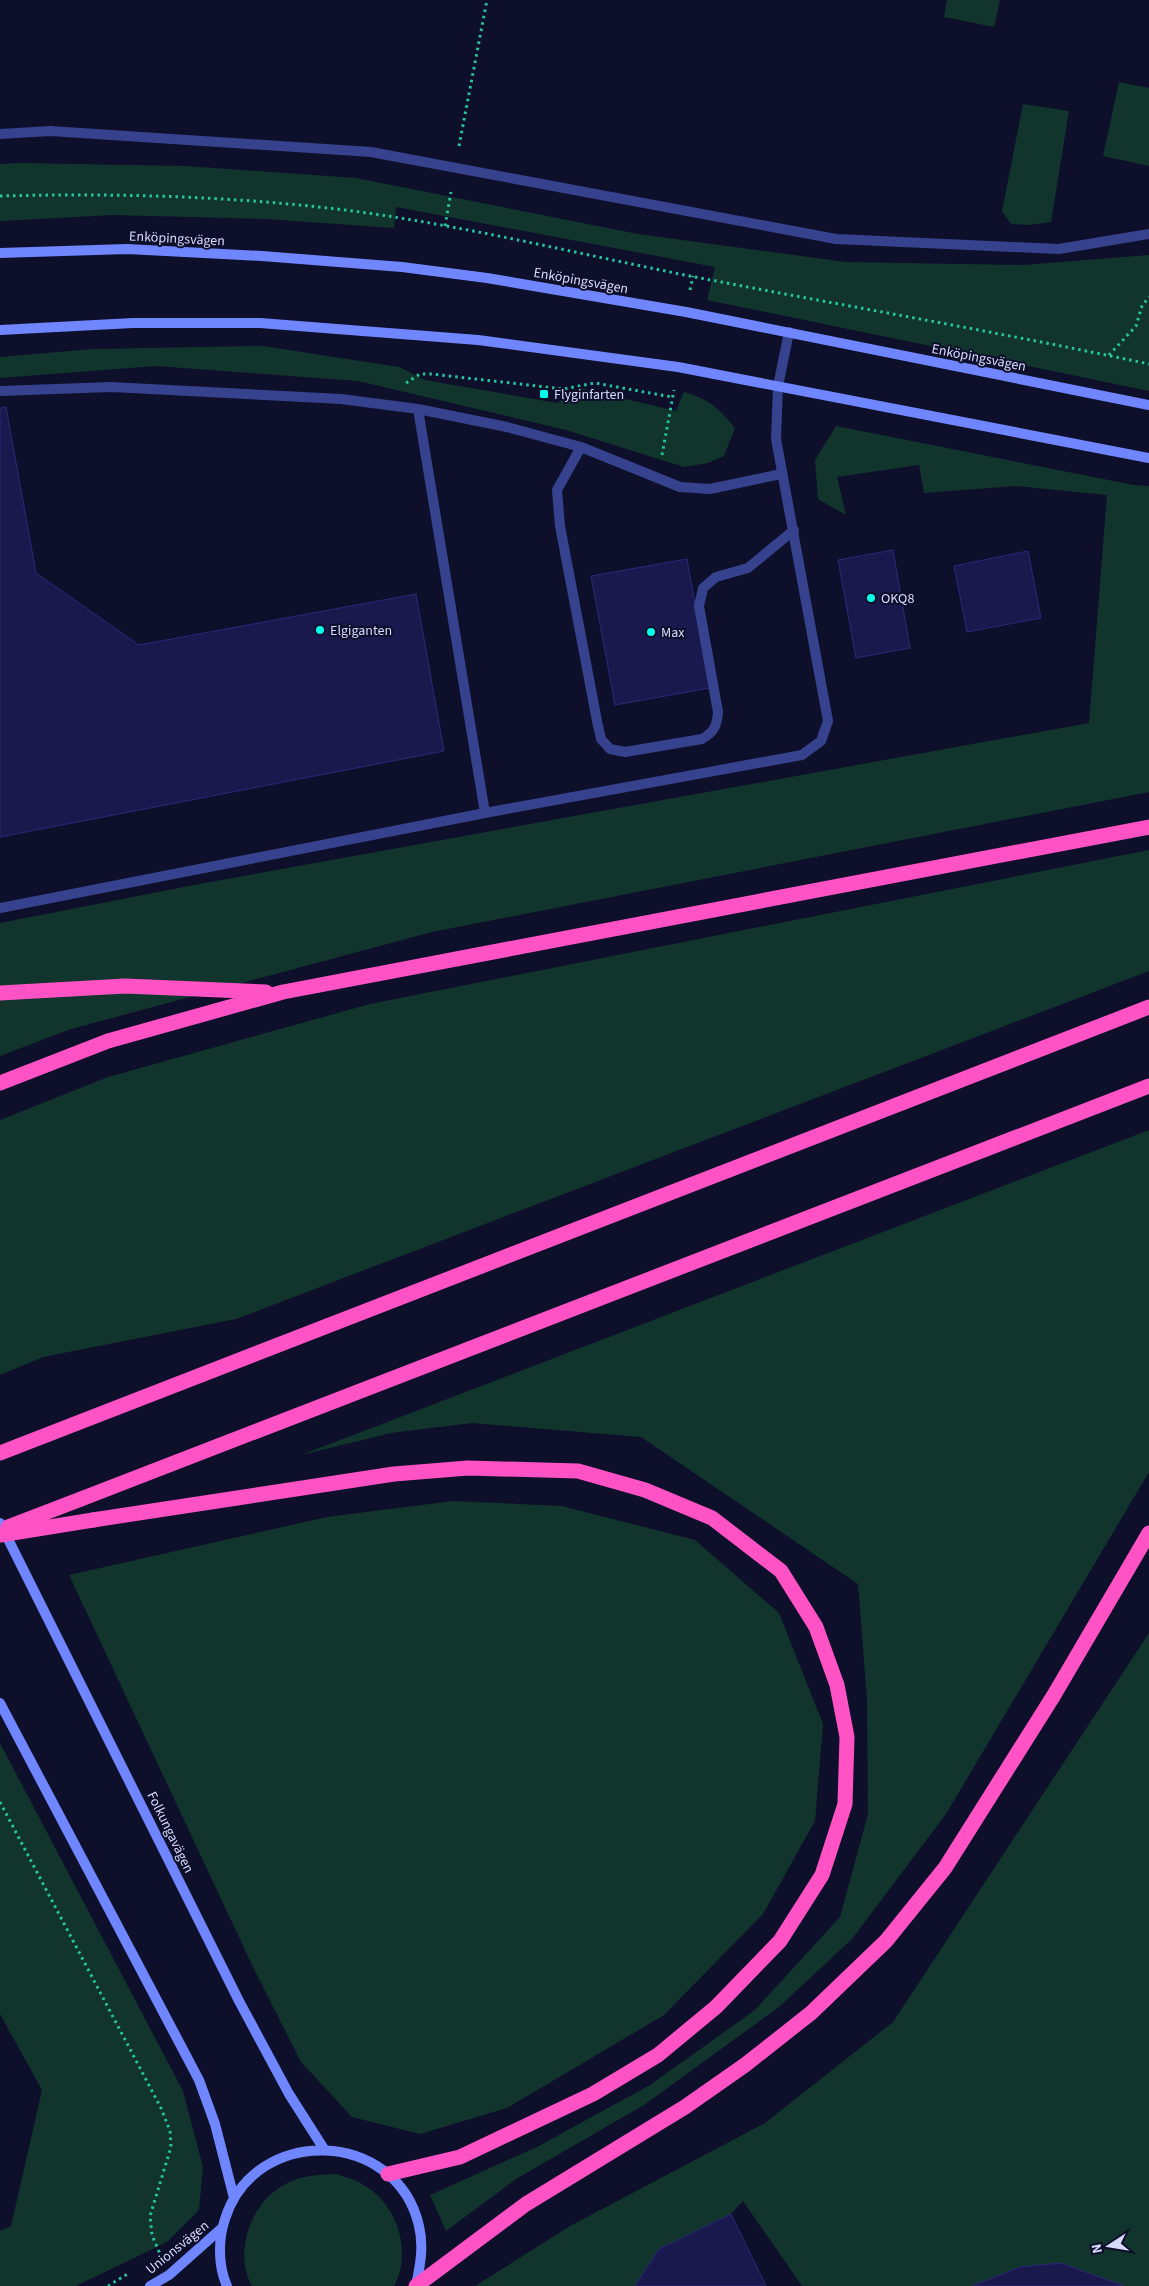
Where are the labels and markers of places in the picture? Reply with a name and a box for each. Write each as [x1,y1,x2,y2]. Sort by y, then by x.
place label: Flyginfarten [554,385,624,405]
marker: Flyginfarten [538,388,550,400]
place label: OKQ8 [881,589,914,609]
marker: OKQ8 [865,592,877,604]
place label: Elgiganten [330,621,392,641]
place label: Max [661,623,685,643]
marker: Elgiganten [314,624,326,636]
marker: Max [645,626,657,638]

